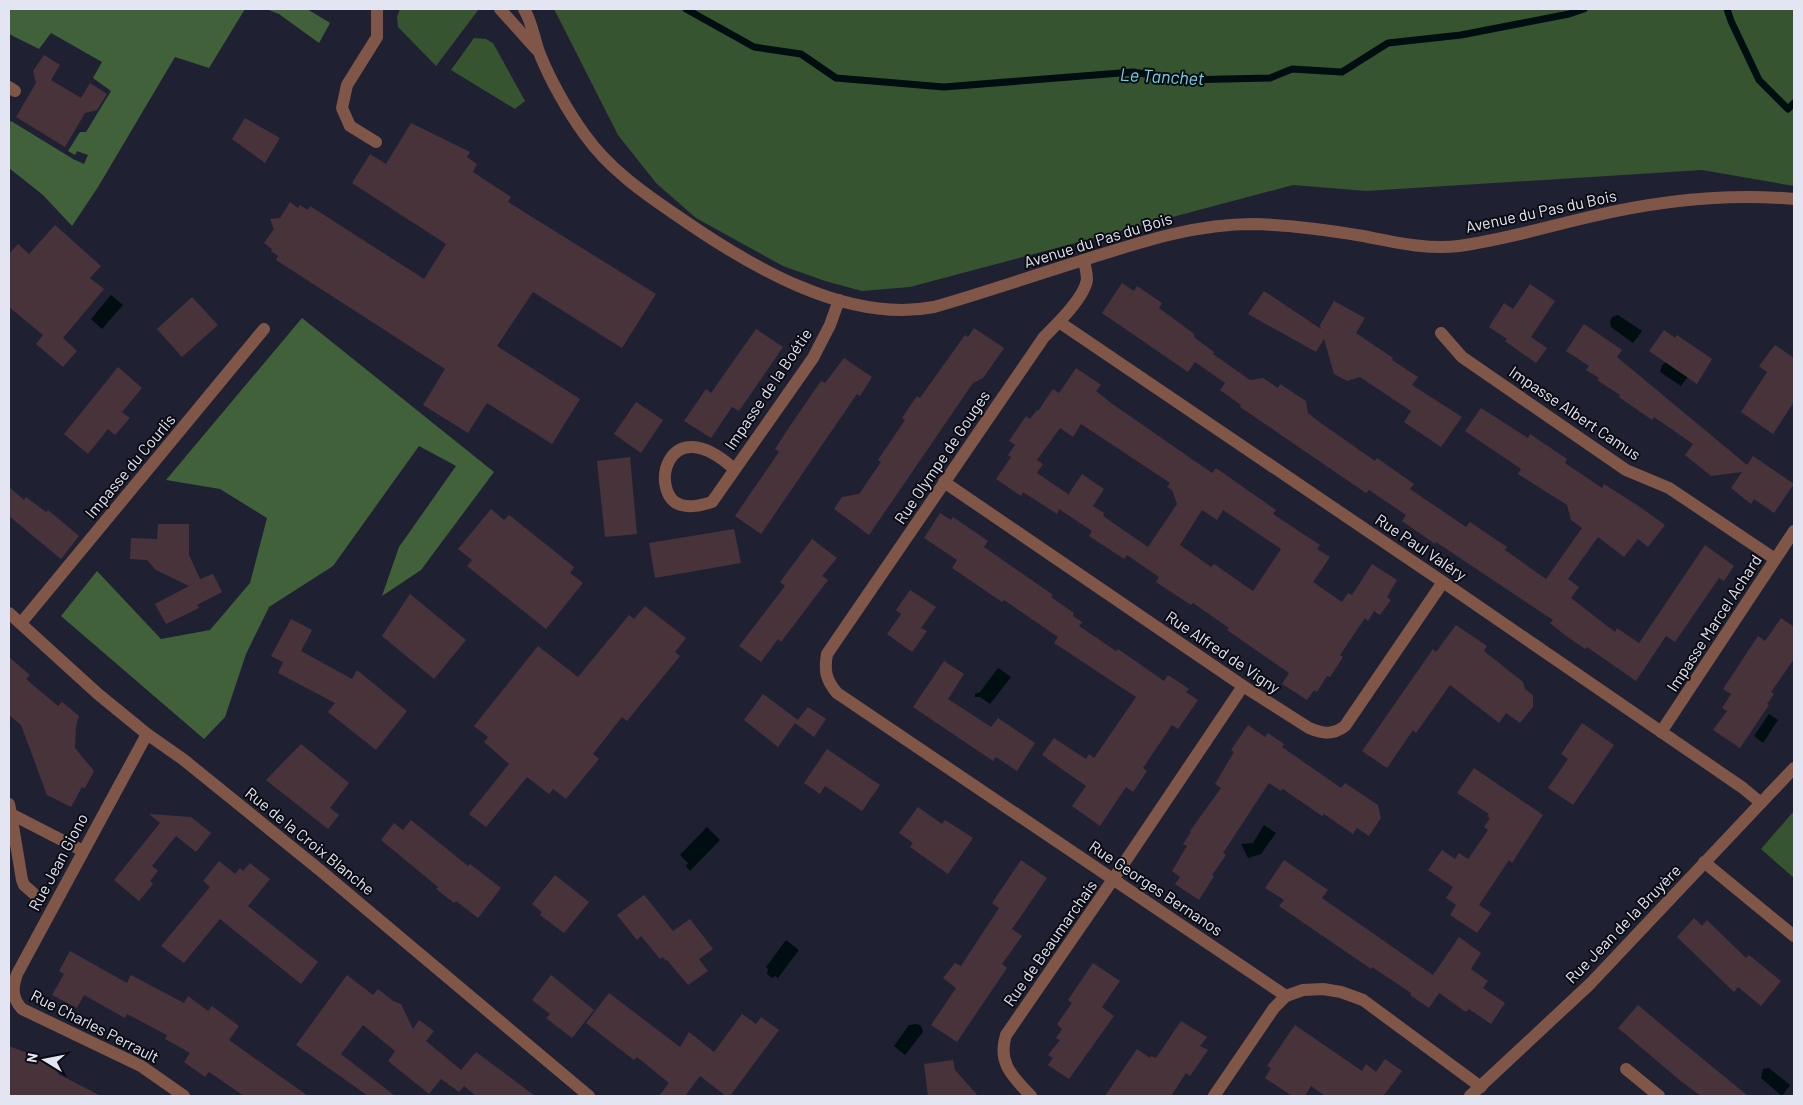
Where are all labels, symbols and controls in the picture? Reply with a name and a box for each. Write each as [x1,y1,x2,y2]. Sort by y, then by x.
water label: Le Tanchet [1119,63,1205,89]
street label: Avenue du Pas du Bois [1464,185,1618,236]
street label: Avenue du Pas du Bois [1021,208,1174,271]
street label: Impasse de la Boétie [720,324,815,453]
street label: Impasse Albert Camus [1506,362,1645,464]
street label: Rue Olympe de Gouges [890,386,993,527]
street label: Impasse du Courlis [81,410,179,522]
street label: Rue Paul Valéry [1372,509,1471,584]
street label: Impasse Marcel Achard [1662,551,1765,695]
street label: Rue Alfred de Vigny [1163,606,1285,697]
street label: Rue de la Croix Blanche [242,783,379,898]
street label: Rue Jean Giono [24,810,91,914]
street label: Rue Georges Bernanos [1086,836,1227,939]
street label: Rue Jean de la Bruyère [1561,860,1684,987]
street label: Rue de Beaumarchais [999,876,1100,1010]
street label: Rue Charles Perrault [28,985,162,1066]
north arrow [20,1035,70,1085]
text: N [23,1052,41,1064]

